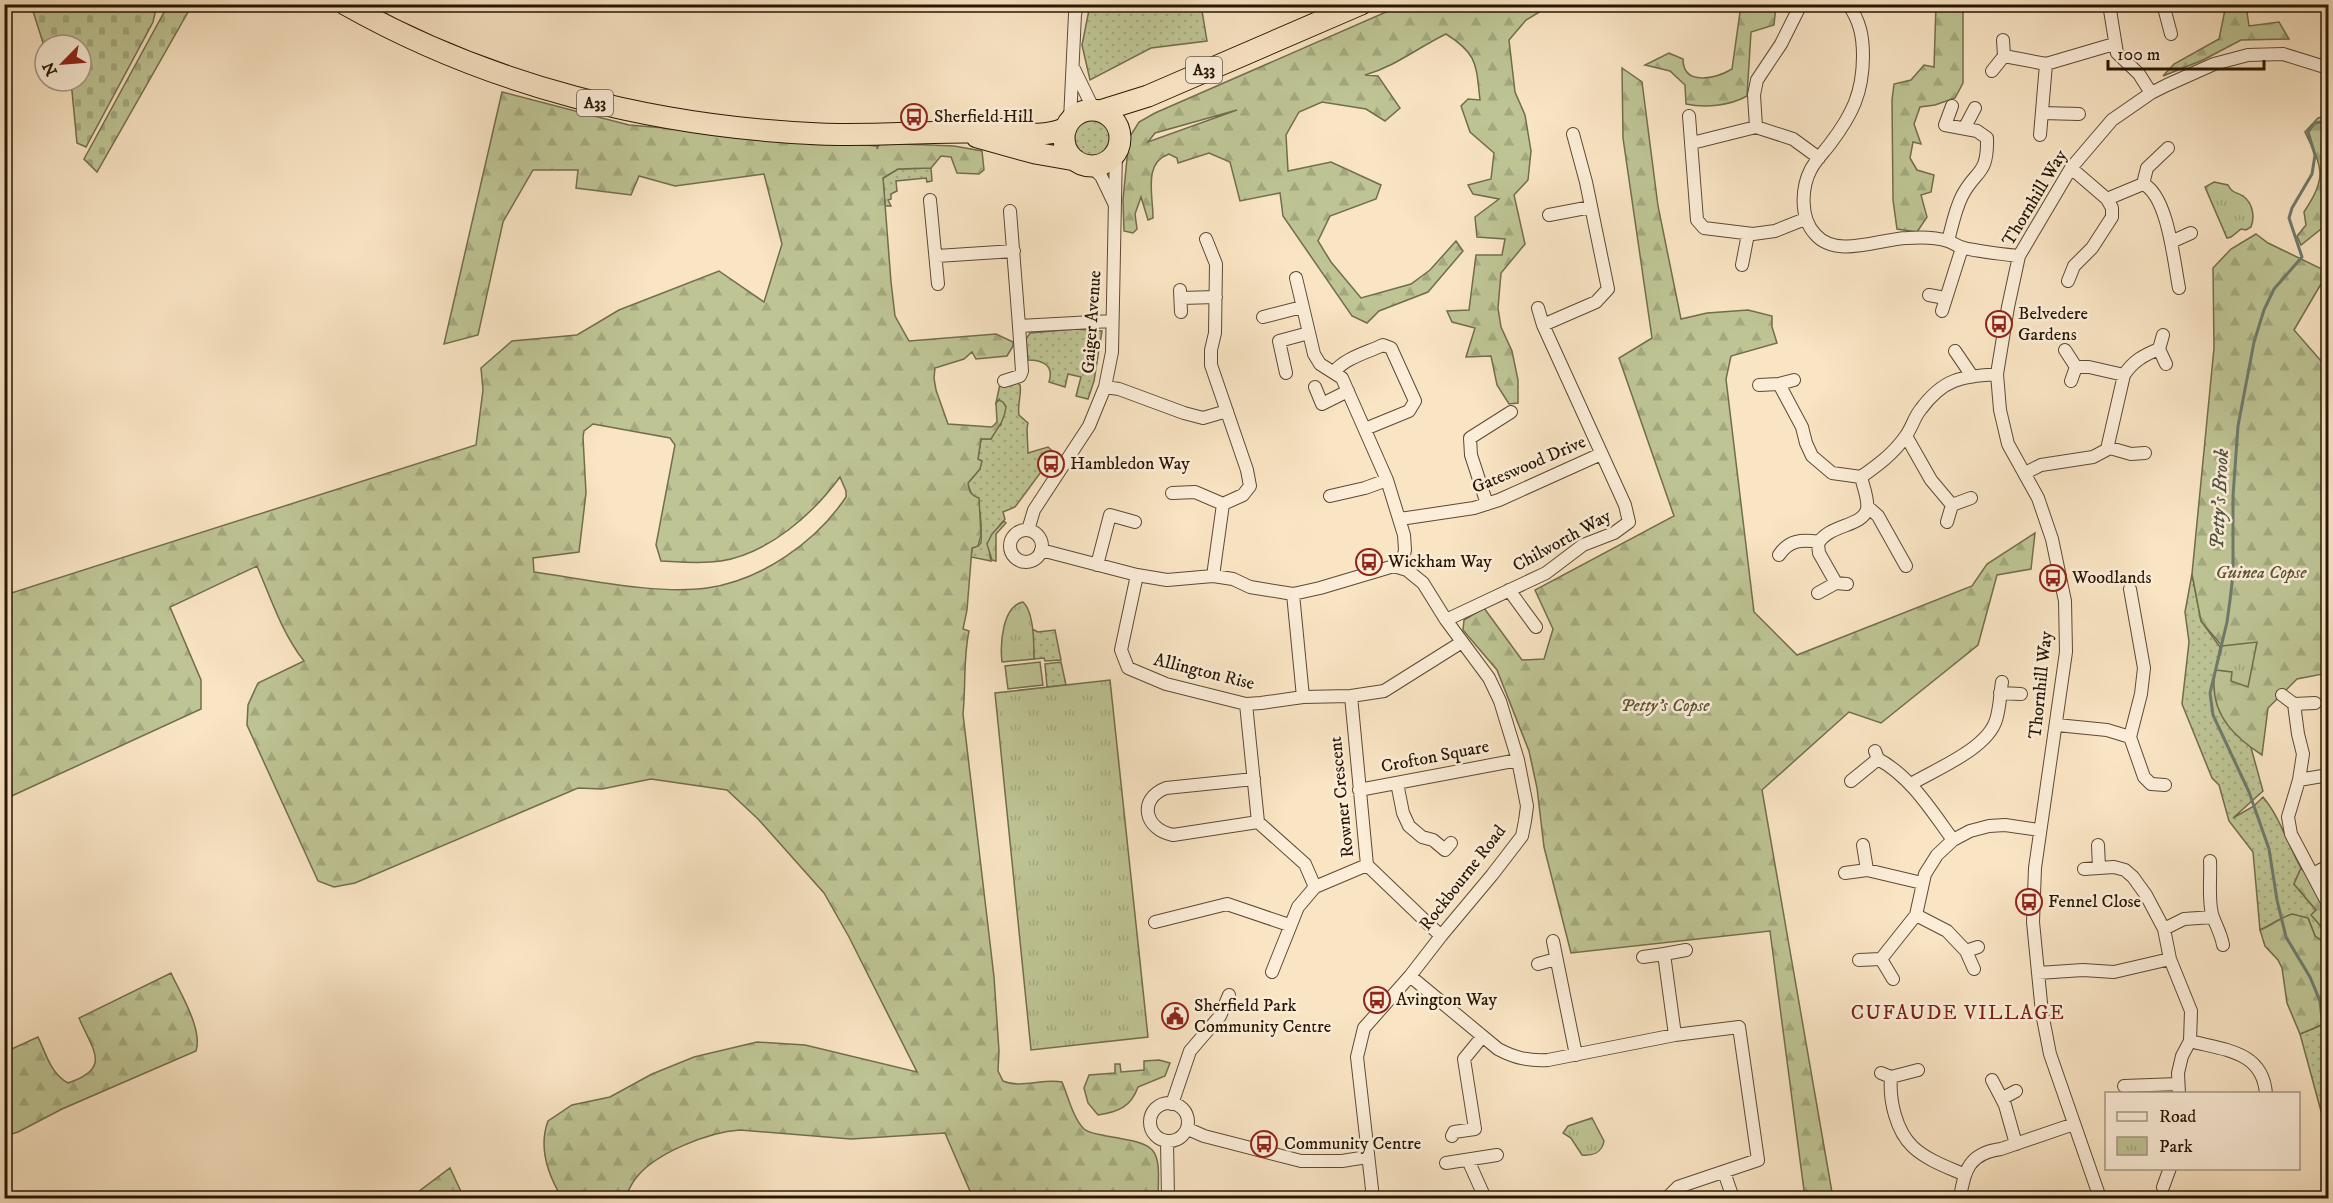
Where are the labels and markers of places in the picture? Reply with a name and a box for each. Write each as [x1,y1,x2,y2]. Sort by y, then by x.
bus stop icon: Sherfield Hill [899,102,929,132]
place label: Sherfield Hill [934,106,1034,128]
place label: Belvedere Gardens [2018,303,2088,346]
bus stop icon: Belvedere Gardens [1984,309,2014,339]
bus stop icon: Hambledon Way [1036,449,1066,479]
place label: Hambledon Way [1070,453,1190,475]
bus stop icon: Wickham Way [1354,547,1384,577]
place label: Wickham Way [1387,551,1492,573]
bus stop icon: Woodlands [2038,563,2068,593]
place label: Woodlands [2071,567,2152,589]
bus stop icon: Fennel Close [2014,887,2044,917]
place label: Fennel Close [2048,891,2141,913]
bus stop icon: Avington Way [1362,985,1392,1015]
place label: Avington Way [1396,989,1498,1011]
place label: Sherfield Park Community Centre [1194,995,1331,1038]
public building icon: Sherfield Park Community Centre [1160,1001,1190,1031]
bus stop icon: Community Centre [1249,1129,1279,1159]
place label: Community Centre [1284,1133,1421,1155]

